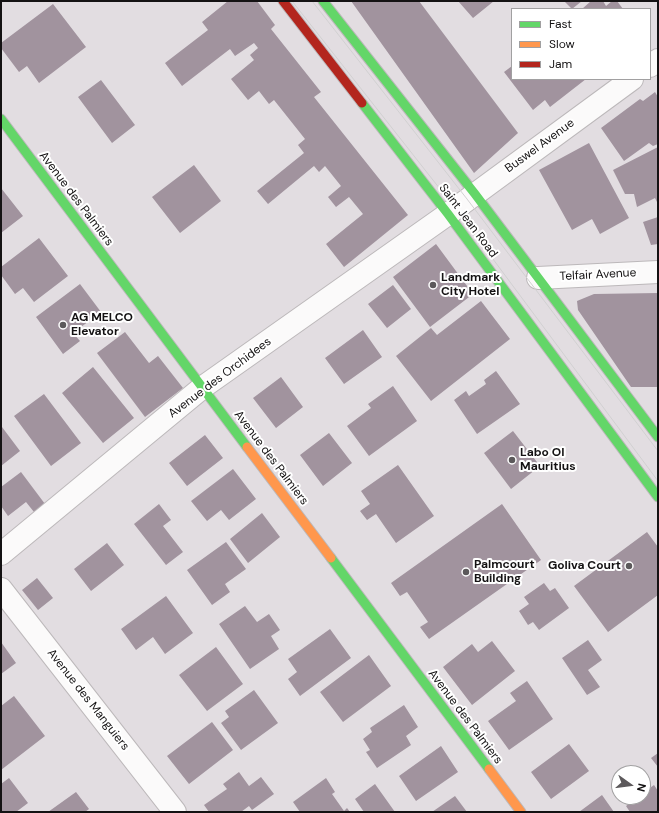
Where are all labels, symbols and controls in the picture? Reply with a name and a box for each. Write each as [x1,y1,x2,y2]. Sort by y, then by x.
legend [511,8,651,80]
text: Fast [549,16,572,32]
text: Slow [549,36,575,52]
text: Jam [549,56,572,72]
street label: Buswel Avenue [502,116,578,176]
street label: Avenue des Palmiers [36,149,116,249]
street label: Saint Jean Road [436,181,500,261]
street label: Telfair Avenue [559,266,637,284]
place label: Landmark City Hotel [441,271,500,299]
marker: Landmark City Hotel [428,280,438,290]
place label: AG MELCO Elevator [71,311,133,339]
marker: AG MELCO Elevator [58,320,68,330]
street label: Avenue des Orchidees [166,335,274,421]
street label: Avenue des Palmiers [231,408,311,508]
place label: Labo OI Mauritius [520,446,576,474]
marker: Labo OI Mauritius [507,455,517,465]
place label: Palmcourt Building [474,558,535,586]
place label: Goliva Court [548,559,621,573]
marker: Goliva Court [624,561,634,571]
marker: Palmcourt Building [461,567,471,577]
street label: Avenue des Manguiers [44,646,132,754]
street label: Avenue des Palmiers [425,667,505,767]
north arrow [611,765,651,805]
text: N [634,782,649,793]

